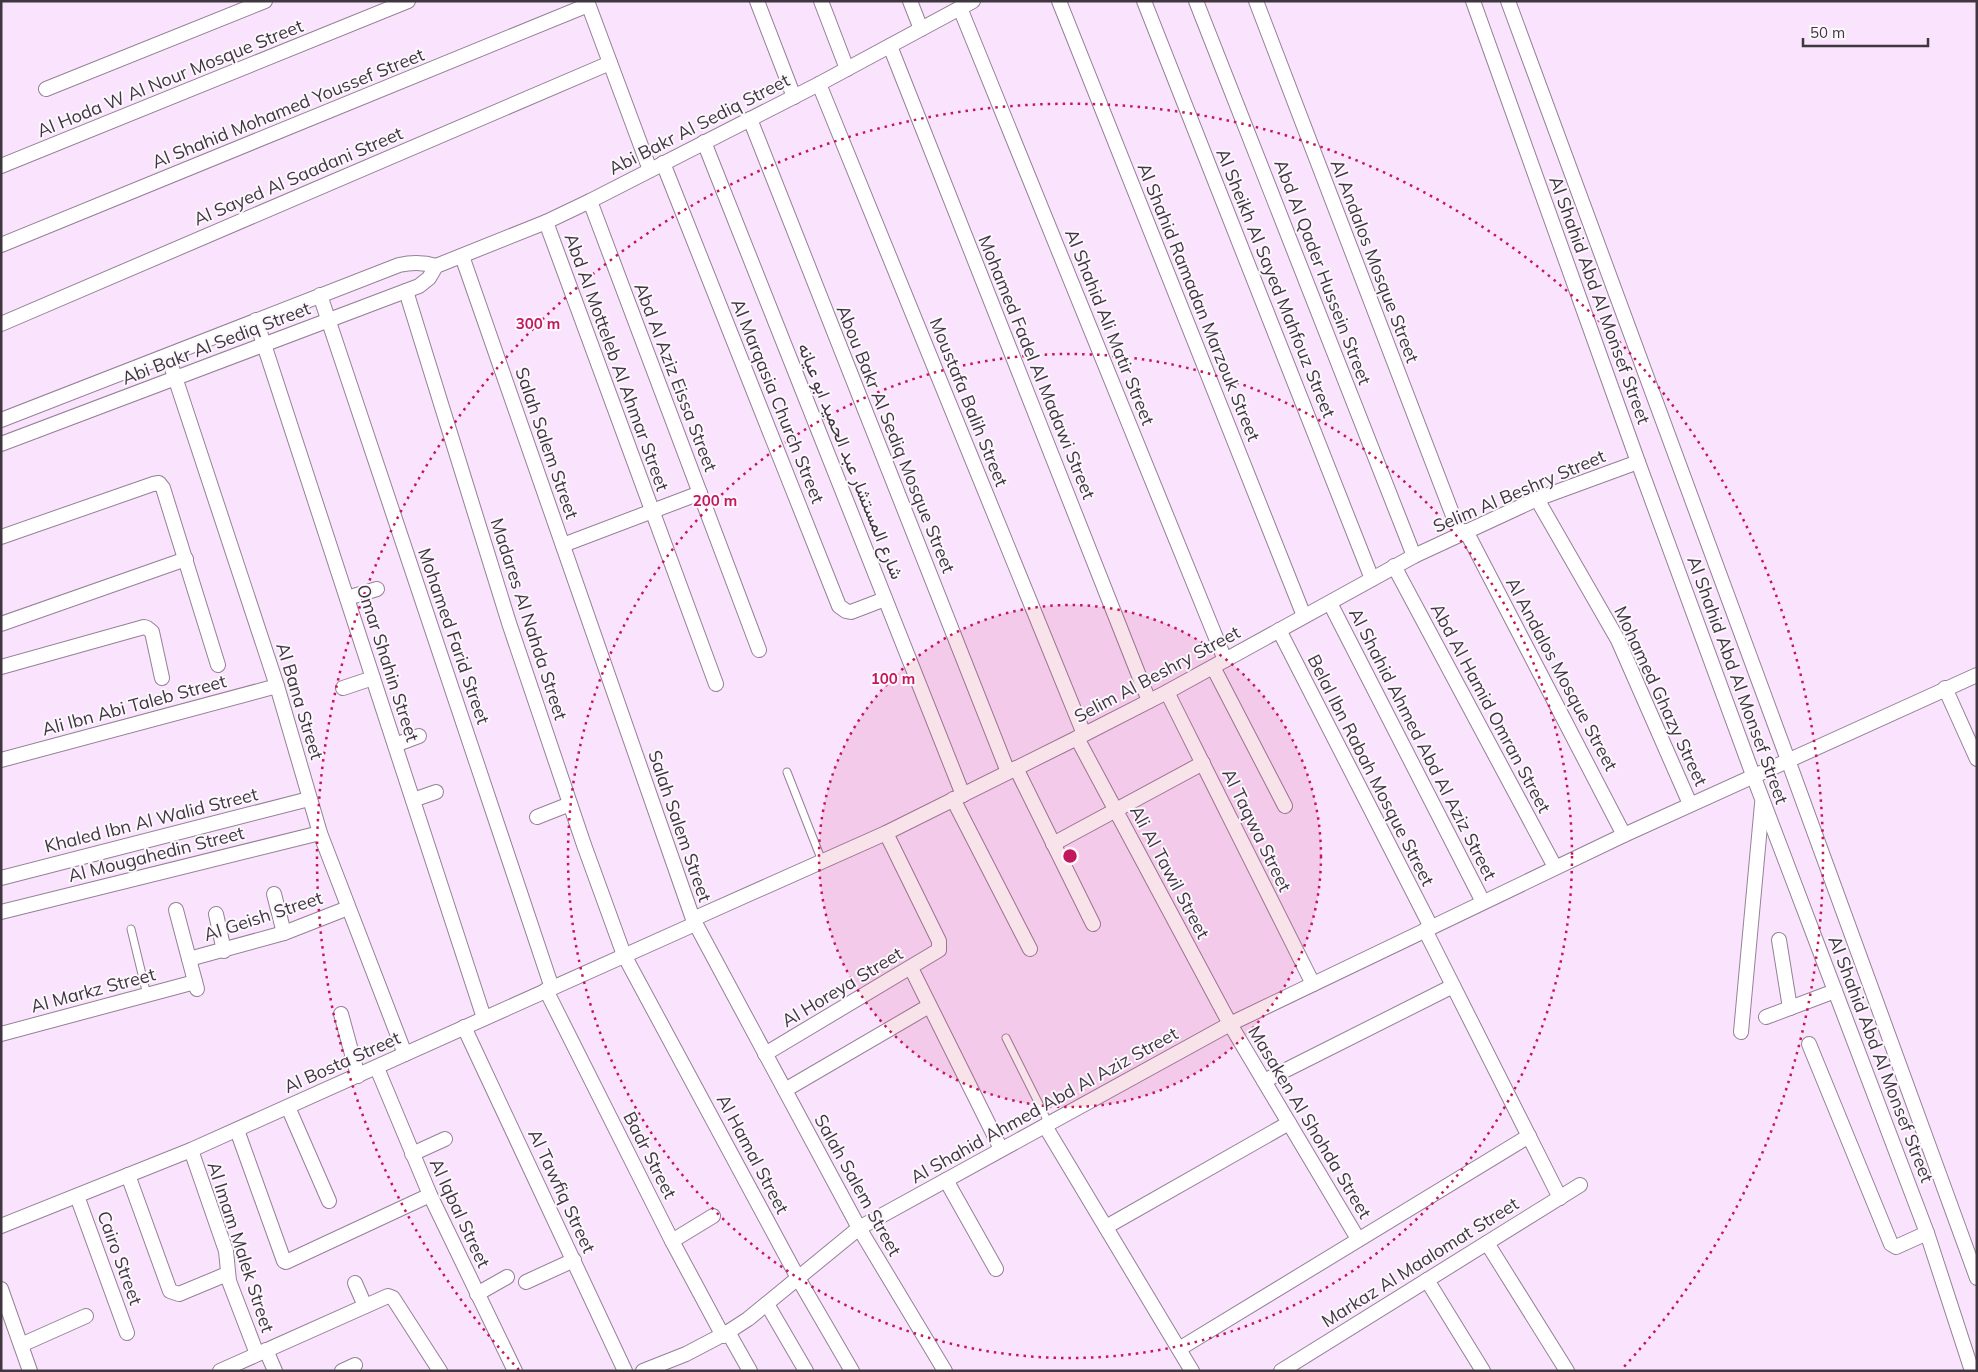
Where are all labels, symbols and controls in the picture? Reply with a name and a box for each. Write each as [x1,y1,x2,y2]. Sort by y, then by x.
street label: Al Hoda W Al Nour Mosque Street [34,14,306,142]
scale bar [1803,15,1928,47]
text: 50 m [1810,23,1845,42]
street label: Al Shahid Mohamed Youssef Street [148,43,428,173]
street label: Abi Bakr Al Sediq Street [605,68,793,180]
street label: Al Sayed Al Saadani Street [190,121,406,231]
street label: Al Sheikh Al Sayed Mahfouz Street [1211,145,1341,421]
street label: Abd Al Qader Hussein Street [1269,156,1377,388]
street label: Al Andalos Mosque Street [1326,156,1424,366]
street label: Al Shahid Ramadan Marzouk Street [1132,159,1266,445]
street label: Al Shahid Abd Al Monsef Street [1544,173,1656,427]
street label: Al Shahid Ali Matir Street [1060,226,1160,428]
street label: Abd Al Motteleb Al Ahmar Street [560,230,674,494]
street label: Mohamed Fadel Al Madawi Street [973,232,1101,502]
street label: Abd Al Aziz Eissa Street [629,279,723,475]
street label: Al Marqasia Church Street [726,295,830,507]
street label: Abi Bakr Al Sediq Street [118,296,314,390]
street label: Abou Bakr Al Sediq Mosque Street [832,302,960,576]
text: 300 m [516,314,560,333]
street label: Moustafa Balih Street [925,314,1013,490]
street label: شارع المستشار عبد الحميد ابو عيانه [792,339,909,583]
street label: Salah Salem Street [510,364,584,522]
street label: Selim Al Beshry Street [1429,444,1609,538]
text: 200 m [693,491,737,510]
street label: Madares Al Nahda Street [485,515,573,723]
street label: Mohamed Farid Street [413,545,495,727]
street label: Al Shahid Abd Al Monsef Street [1682,553,1794,807]
street label: Al Andalos Mosque Street [1501,573,1623,775]
street label: Omar Shahin Street [352,581,424,745]
street label: Abd Al Hamid Omran Street [1426,599,1556,817]
street label: Mohamed Ghazy Street [1609,602,1713,790]
street label: Al Shahid Ahmed Abd Al Aziz Street [1344,604,1502,884]
street label: Selim Al Beshry Street [1070,620,1244,728]
street label: Al Bana Street [271,640,329,762]
street label: Belal Ibn Rabah Mosque Street [1302,650,1440,890]
street label: Ali Ibn Abi Taleb Street [39,669,229,741]
text: 100 m [871,669,915,688]
street label: Salah Salem Street [643,747,717,905]
street label: Al Taqwa Street [1217,765,1297,895]
street label: Khaled Ibn Al Walid Street [42,782,260,858]
street label: Ali Al Tawil Street [1125,801,1215,943]
street label: Al Mougahedin Street [66,821,246,887]
centre of rings [1061,847,1079,865]
street label: Al Geish Street [201,886,325,946]
street label: Al Shahid Abd Al Monsef Street [1823,932,1939,1186]
street label: Al Horeya Street [777,942,907,1032]
street label: Al Markz Street [28,962,158,1018]
street label: Masaken Al Shohda Street [1243,1021,1377,1223]
street label: Al Shahid Ahmed Abd Al Aziz Street [906,1022,1182,1188]
street label: Al Bosta Street [280,1026,404,1098]
street label: Al Hamal Street [712,1090,794,1218]
street label: Badr Street [618,1108,682,1202]
street label: Salah Salem Street [809,1110,907,1260]
street label: Al Tawfiq Street [523,1126,601,1256]
street label: Al Iqbal Street [425,1155,495,1271]
street label: Al Imam Malek Street [203,1159,279,1335]
street label: Markaz Al Maalomat Street [1317,1192,1523,1332]
street label: Cairo Street [92,1208,148,1308]

